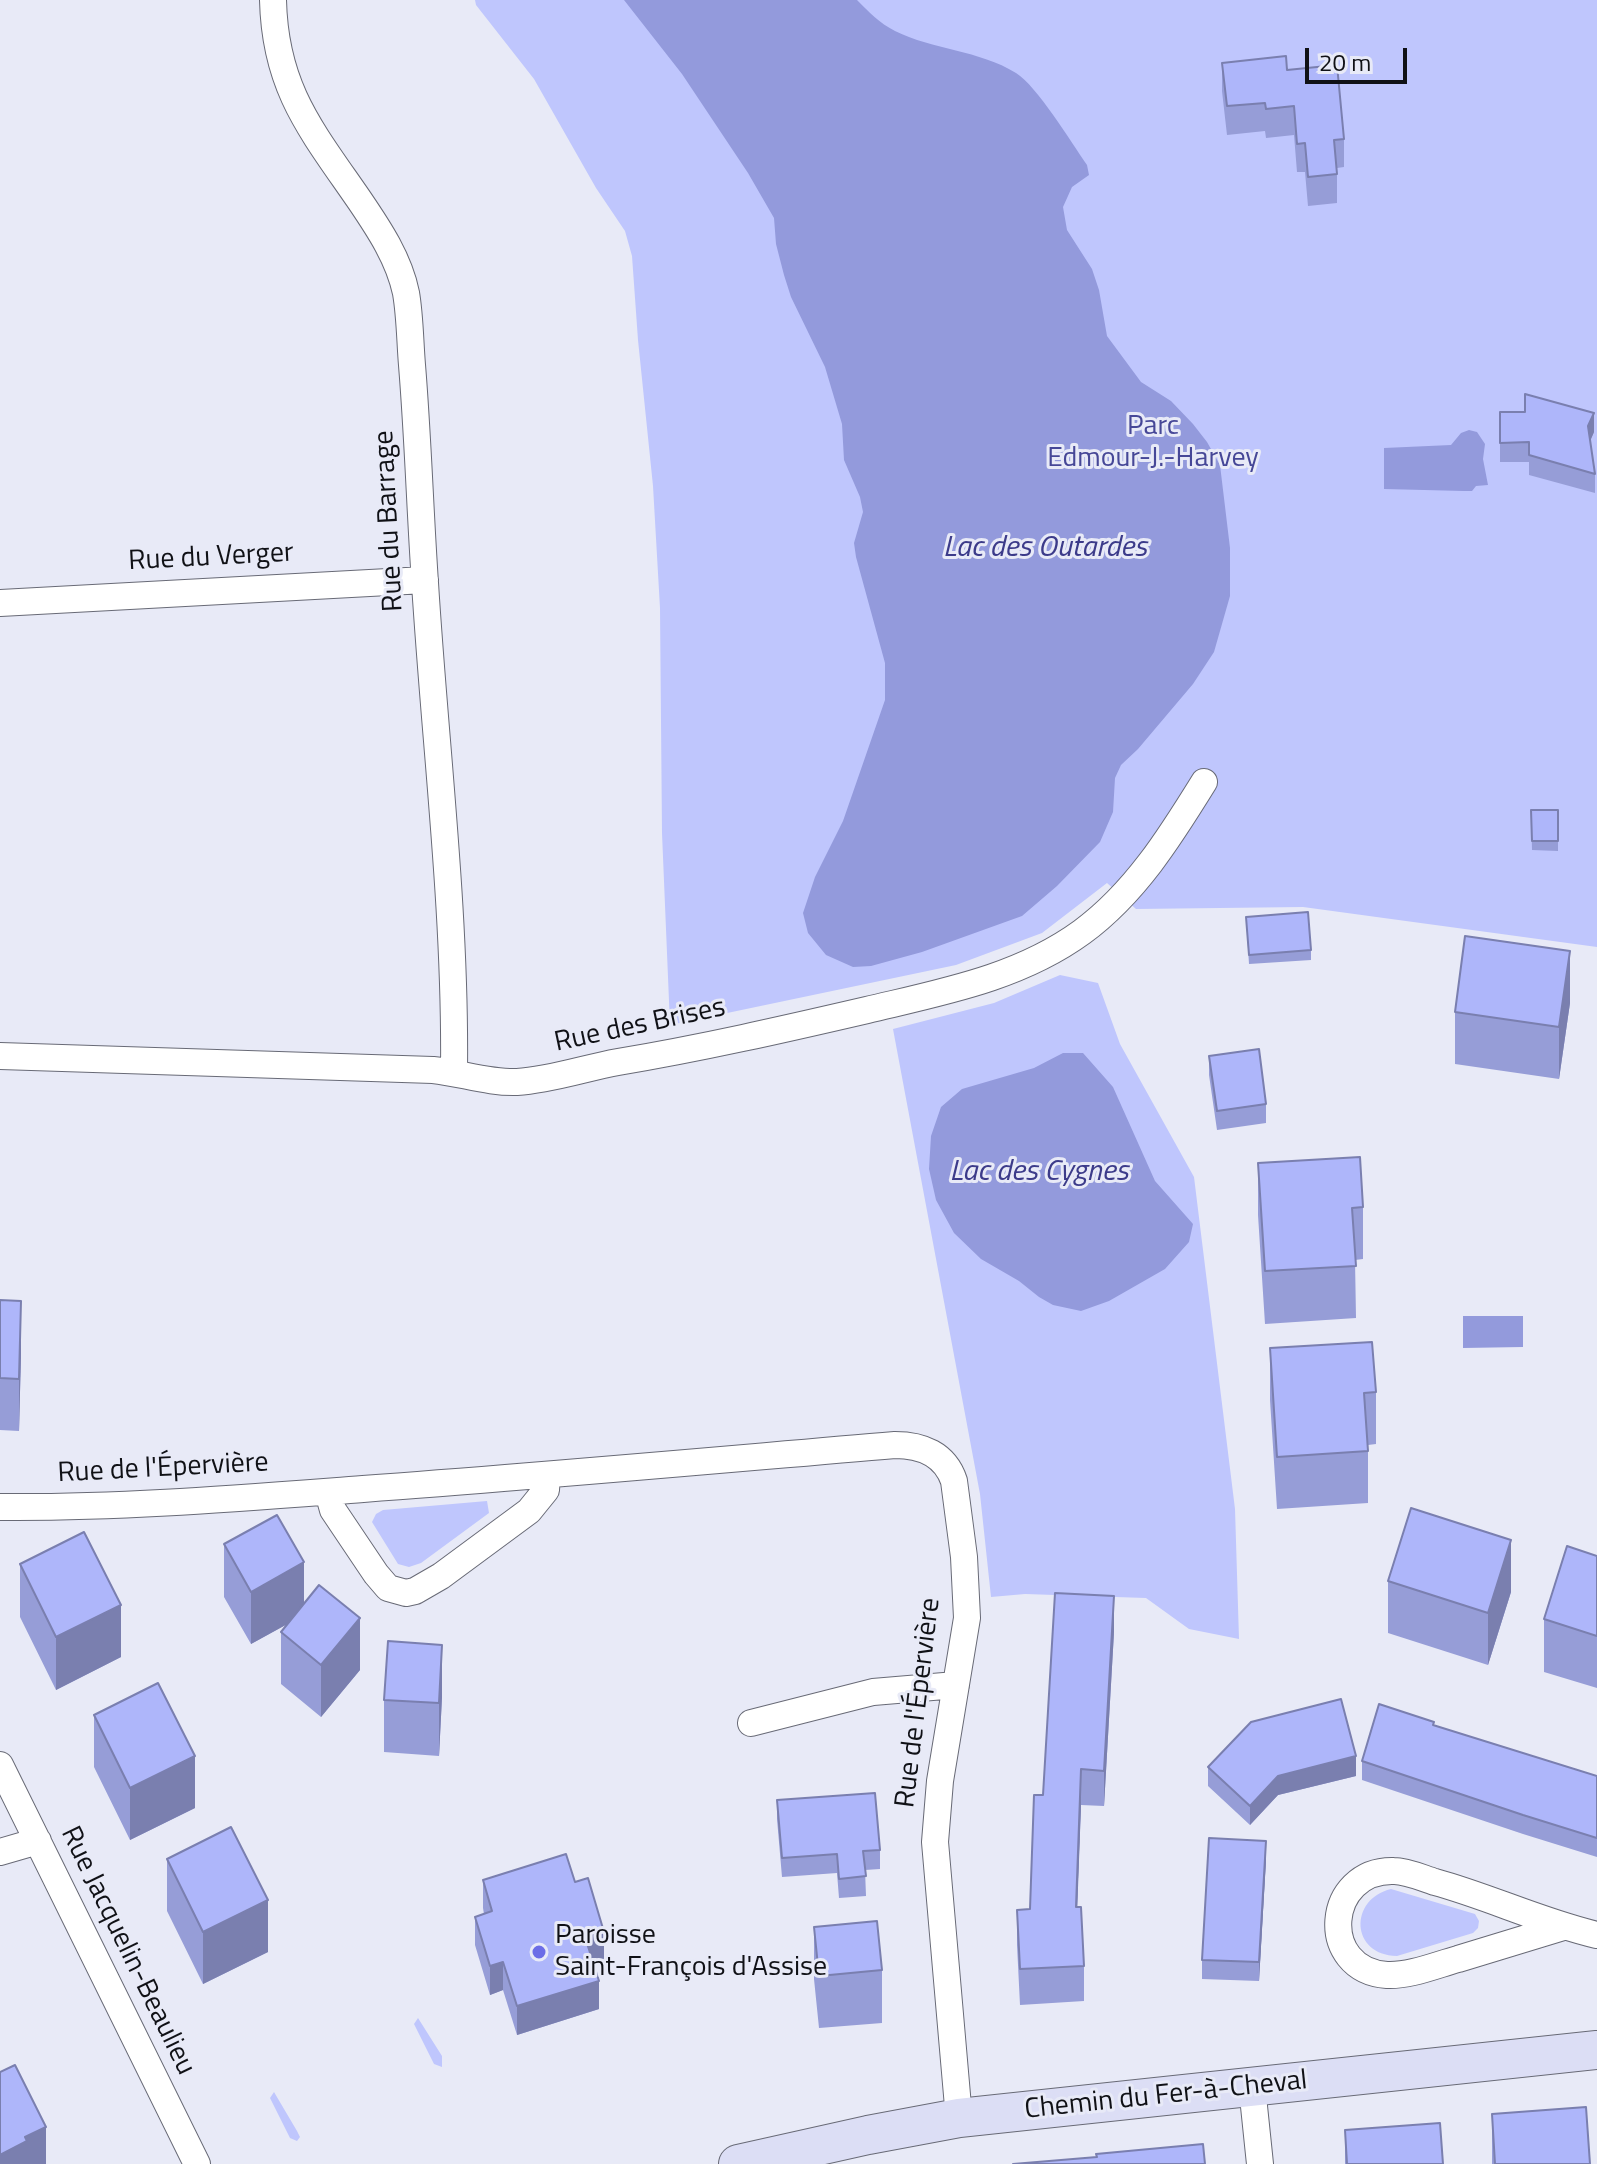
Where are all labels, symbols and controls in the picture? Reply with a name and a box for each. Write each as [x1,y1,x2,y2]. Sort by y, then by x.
scale bar [1309,32,1411,82]
text: 20 m [1319,44,1371,80]
park label: Parc Edmour-J.-Harvey [1047,410,1259,476]
street label: Rue du Barrage [368,430,412,612]
water label: Lac des Outardes [943,531,1147,567]
street label: Rue du Verger [128,537,294,579]
street label: Rue des Brises [552,992,728,1060]
water label: Lac des Cygnes [950,1155,1128,1191]
street label: Rue de l'Épervière [57,1447,269,1491]
street label: Rue de l'Épervière [889,1596,949,1810]
street label: Rue Jacquelin-Beaulieu [52,1821,202,2081]
place label: Paroisse Saint-François d'Assise [555,1919,827,1985]
marker: Paroisse Saint-François d'Assise [530,1943,548,1961]
street label: Chemin du Fer-à-Cheval [1023,2064,1309,2128]

